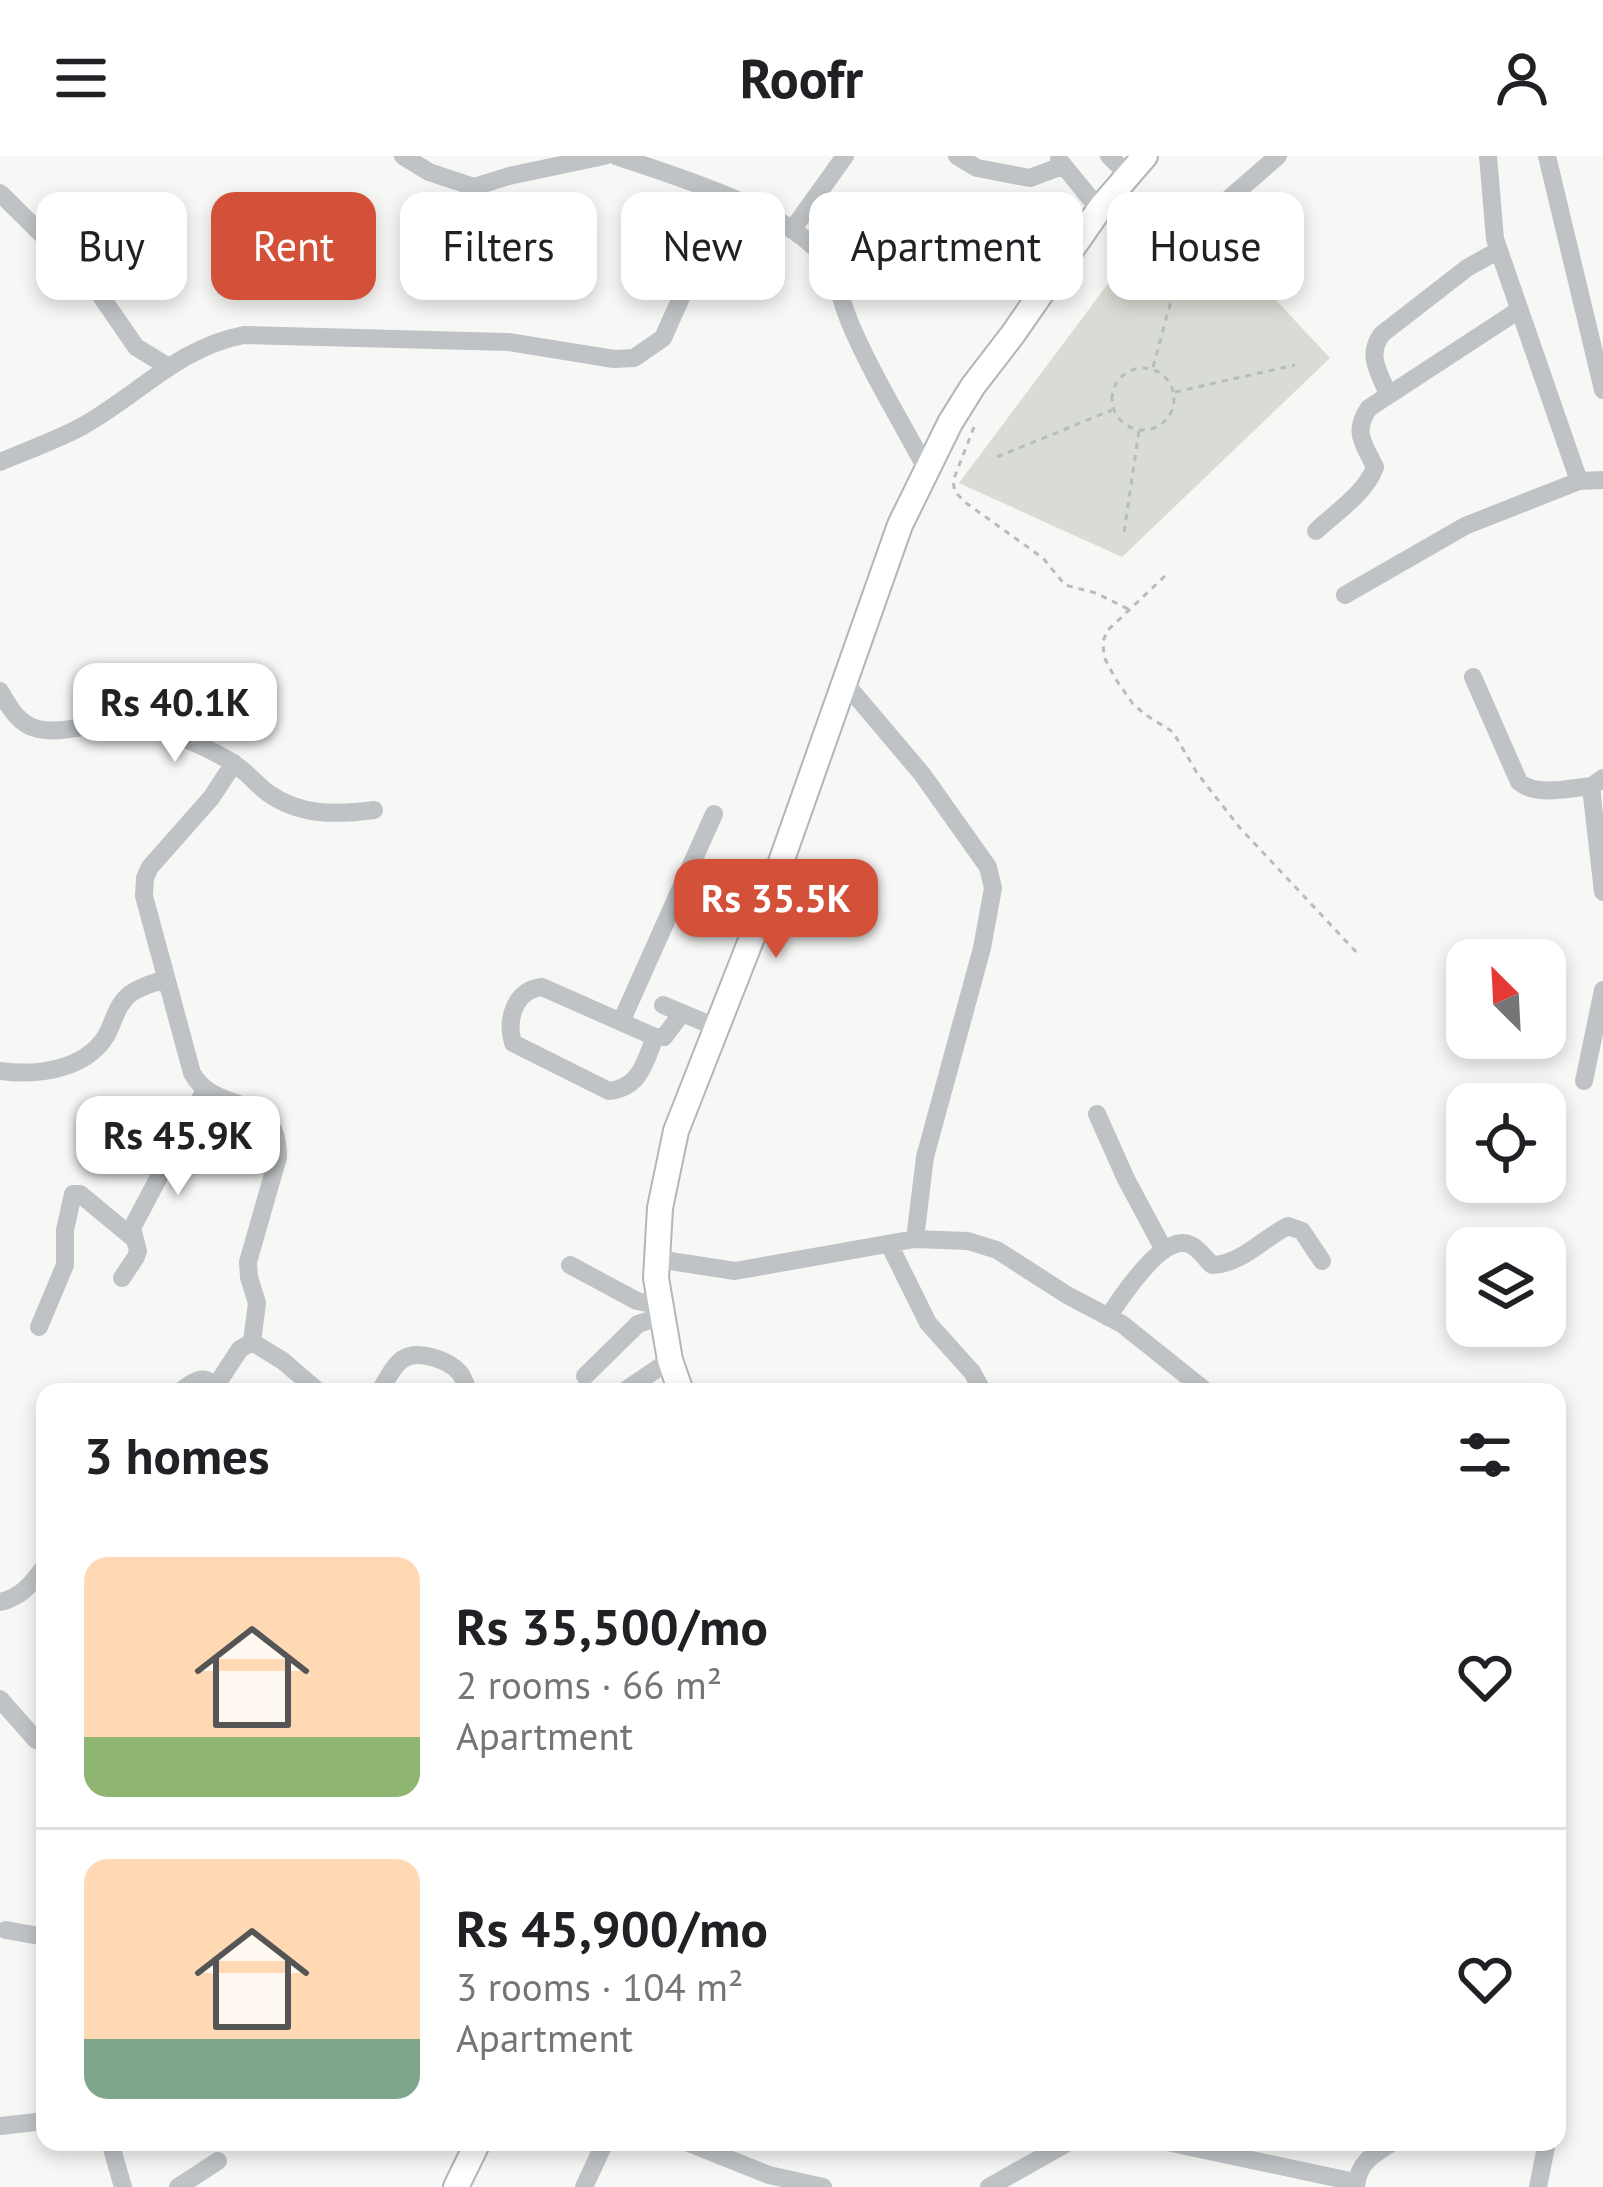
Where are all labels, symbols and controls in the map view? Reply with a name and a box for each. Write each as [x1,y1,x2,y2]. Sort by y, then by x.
text: Roofr [740,43,863,113]
icon: menu [48,45,114,111]
icon: person [1489,45,1555,111]
chip: Buy [36,192,187,300]
chip: Rent [211,192,376,300]
chip: Filters [400,192,597,300]
chip: New [621,192,785,300]
chip: Apartment [809,192,1083,300]
chip: House [1107,192,1304,300]
pin: Rs 40.1K [51,663,299,765]
text: Rs 40.1K [100,676,250,727]
pin: Rs 35.5K [652,859,900,961]
text: Rs 35.5K [701,872,851,923]
north arrow [1446,939,1566,1059]
map controls [1446,939,1566,1347]
button: locate [1446,1083,1566,1203]
pin: Rs 45.9K [54,1096,302,1198]
text: Rs 45.9K [103,1109,253,1160]
button: layers [1446,1227,1566,1347]
text: 3 homes [84,1422,270,1488]
icon: filters [1452,1422,1518,1488]
text: Rs 35,500/mo [456,1593,768,1659]
icon: home [180,1605,324,1749]
icon: heart [1452,1644,1518,1710]
text: 2 rooms · 66 m² [456,1659,722,1710]
text: Apartment [456,1710,633,1761]
text: Rs 45,900/mo [456,1895,768,1961]
icon: home [180,1907,324,2051]
icon: heart [1452,1946,1518,2012]
text: 3 rooms · 104 m² [456,1961,743,2012]
text: Apartment [456,2012,633,2063]

